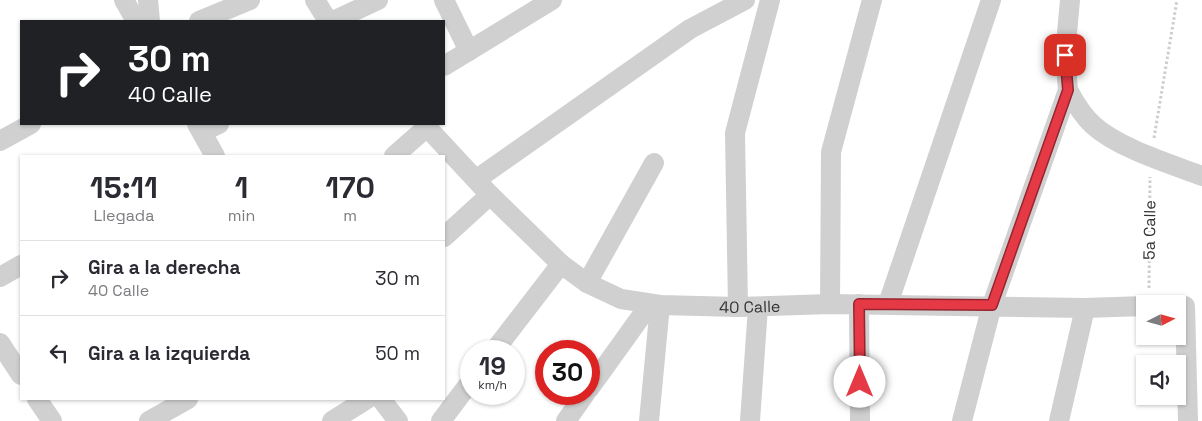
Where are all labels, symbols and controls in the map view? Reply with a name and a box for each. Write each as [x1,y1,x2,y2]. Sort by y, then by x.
pin [1044,34,1086,76]
text: 30 m [128,37,211,81]
icon: right [45,40,110,105]
icon: arrive [1051,41,1079,69]
text: 40 Calle [128,80,212,108]
text: 15:11 [90,168,158,207]
text: 1 [235,168,248,207]
text: 170 [325,168,375,207]
street label: 5a Calle [1138,200,1161,260]
text: Llegada [93,205,154,226]
text: min [228,205,255,226]
text: m [343,205,357,226]
text: Gira a la derecha [88,255,240,280]
icon: right [45,264,73,292]
text: 30 m [375,266,420,291]
text: 40 Calle [88,280,149,301]
north arrow [1136,295,1186,345]
map controls [1136,295,1186,405]
street label: 40 Calle [719,296,781,318]
icon: left [45,339,73,367]
speed limit sign: 30 [535,340,600,405]
text: Gira a la izquierda [88,341,250,366]
text: 50 m [375,341,420,366]
text: 19 [479,350,506,382]
position arrow [833,355,885,407]
button: sound [1136,355,1186,405]
text: km/h [478,377,507,393]

